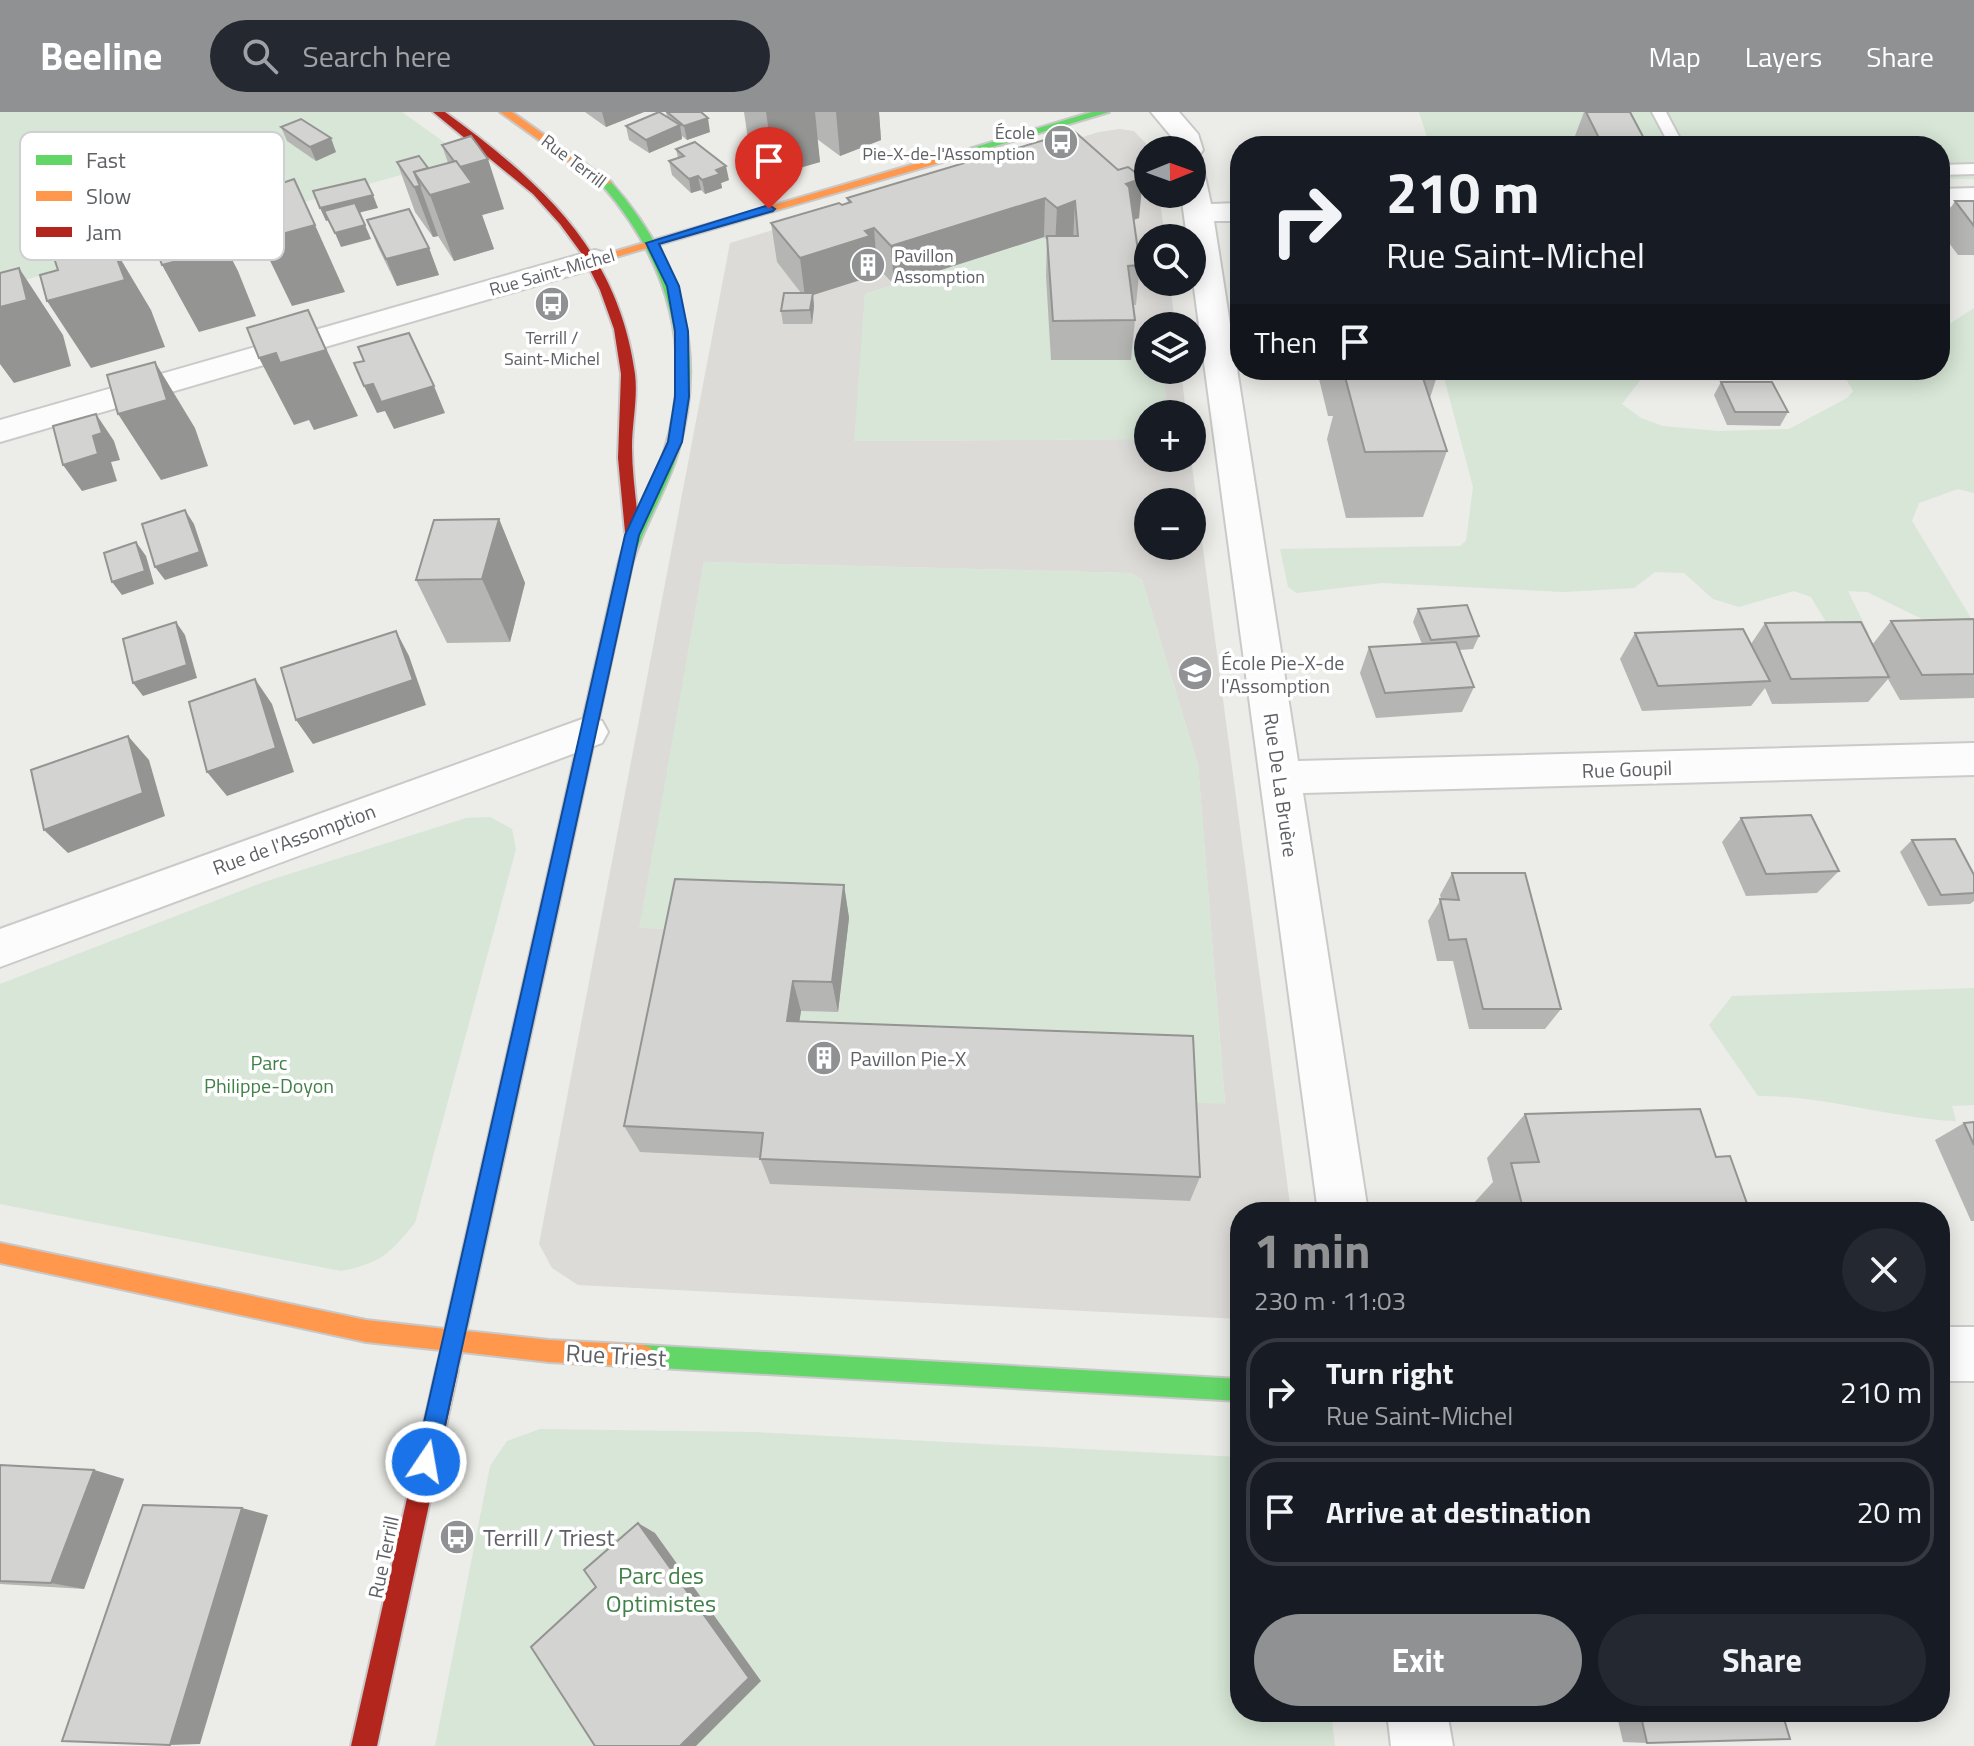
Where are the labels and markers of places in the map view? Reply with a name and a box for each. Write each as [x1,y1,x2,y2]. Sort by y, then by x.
place label: École Pie-X-de-l'Assomption [862,119,1035,167]
bus stop icon: École Pie-X-de-l'Assomption [1042,123,1080,161]
pin [735,127,803,209]
place label: Pavillon Assomption [894,242,985,290]
building icon: Pavillon Assomption [849,246,887,284]
bus stop icon: Terrill / Saint-Michel [533,285,571,323]
place label: Terrill / Saint-Michel [504,324,600,372]
place label: École Pie-X-de l'Assomption [1221,647,1344,701]
school or university icon: École Pie-X-de l'Assomption [1176,654,1214,692]
building icon: Pavillon Pie-X [805,1039,843,1077]
place label: Pavillon Pie-X [850,1043,966,1074]
bus stop icon: Terrill / Triest [438,1518,476,1556]
place label: Terrill / Triest [483,1519,615,1555]

